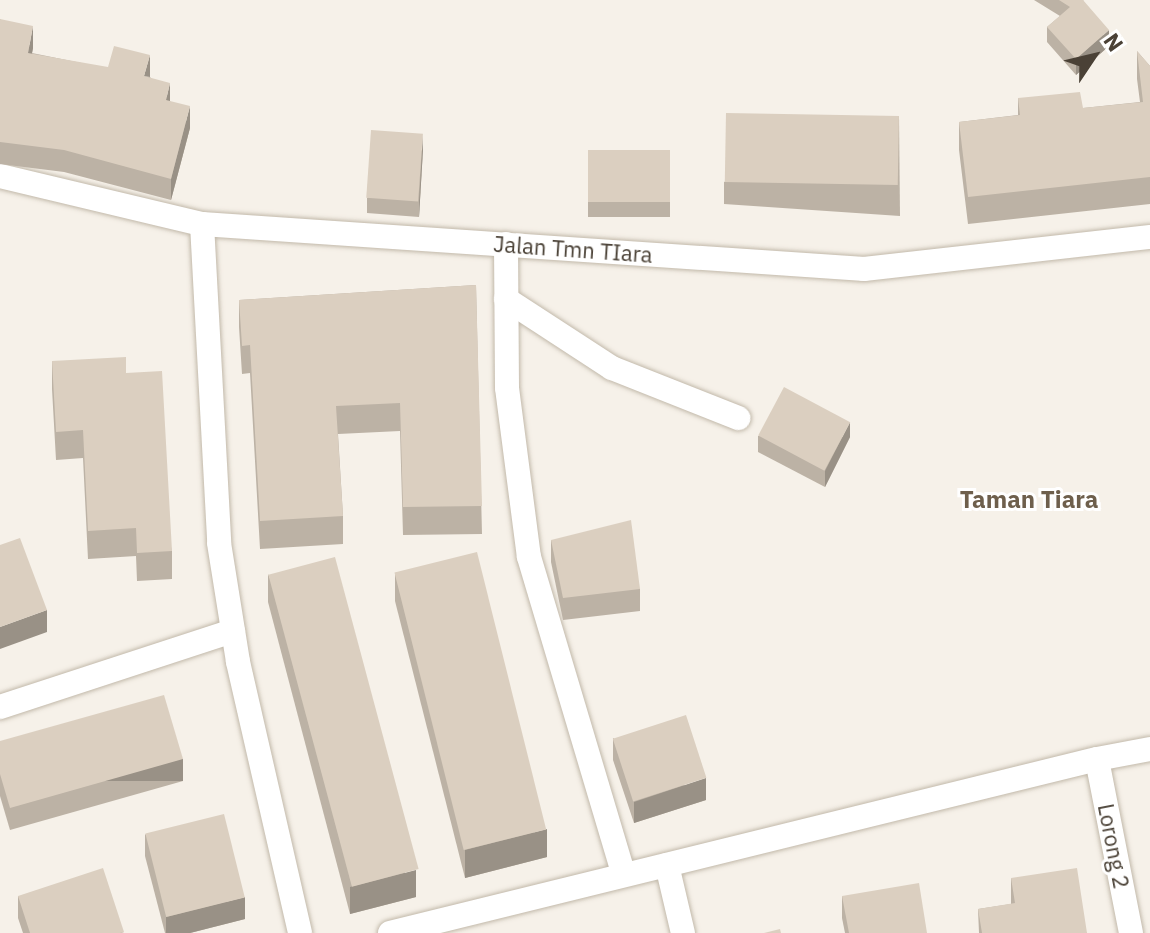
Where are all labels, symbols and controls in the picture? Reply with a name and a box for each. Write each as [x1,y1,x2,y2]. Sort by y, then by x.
north arrow [1054,16,1134,96]
text: N [1098,27,1131,57]
street label: Jalan Tmn TIara [492,230,654,268]
district label: Taman Tiara [960,486,1098,514]
street label: Lorong 2 [1093,801,1135,891]

